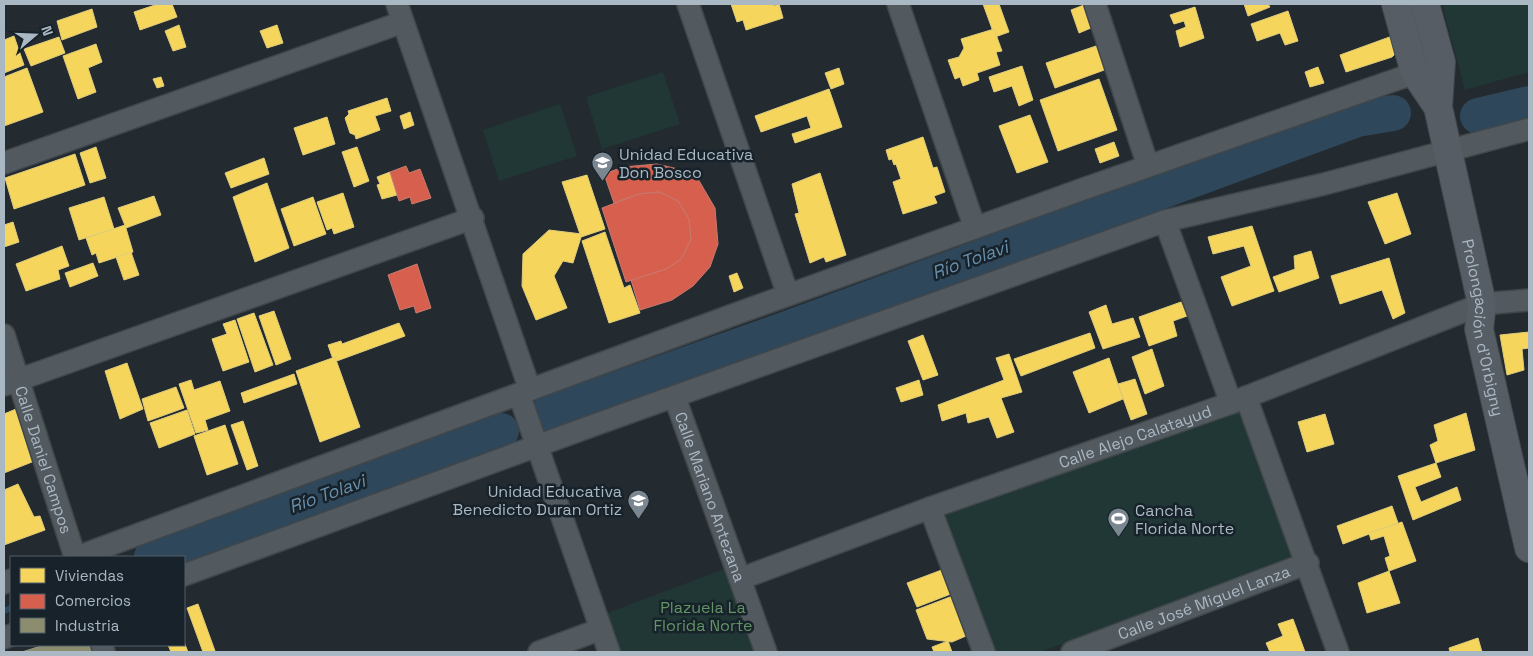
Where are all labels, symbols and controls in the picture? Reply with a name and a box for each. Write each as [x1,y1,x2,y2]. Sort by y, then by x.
north arrow [10,10,60,60]
text: N [37,23,57,38]
place label: Unidad Educativa Don Bosco [619,144,753,183]
school or university icon: Unidad Educativa Don Bosco [591,151,615,182]
water label: Río Tolavi [929,234,1013,284]
street label: Prolongación d'Orbigny [1457,237,1509,418]
street label: Calle Daniel Campos [10,383,77,536]
street label: Calle Alejo Calatayud [1056,401,1214,473]
street label: Calle Mariano Antezana [670,409,750,585]
water label: Río Tolavi [286,468,370,518]
place label: Unidad Educativa Benedicto Duran Ortiz [452,481,622,520]
school or university icon: Unidad Educativa Benedicto Duran Ortiz [626,488,650,519]
place label: Cancha Florida Norte [1135,500,1234,539]
sports icon: Cancha Florida Norte [1107,507,1131,538]
legend [10,556,185,646]
street label: Calle José Miguel Lanza [1115,561,1293,645]
text: Viviendas [55,566,124,585]
text: Comercios [55,591,131,610]
park label: Plazuela La Florida Norte [653,597,753,636]
text: Industria [55,616,120,635]

